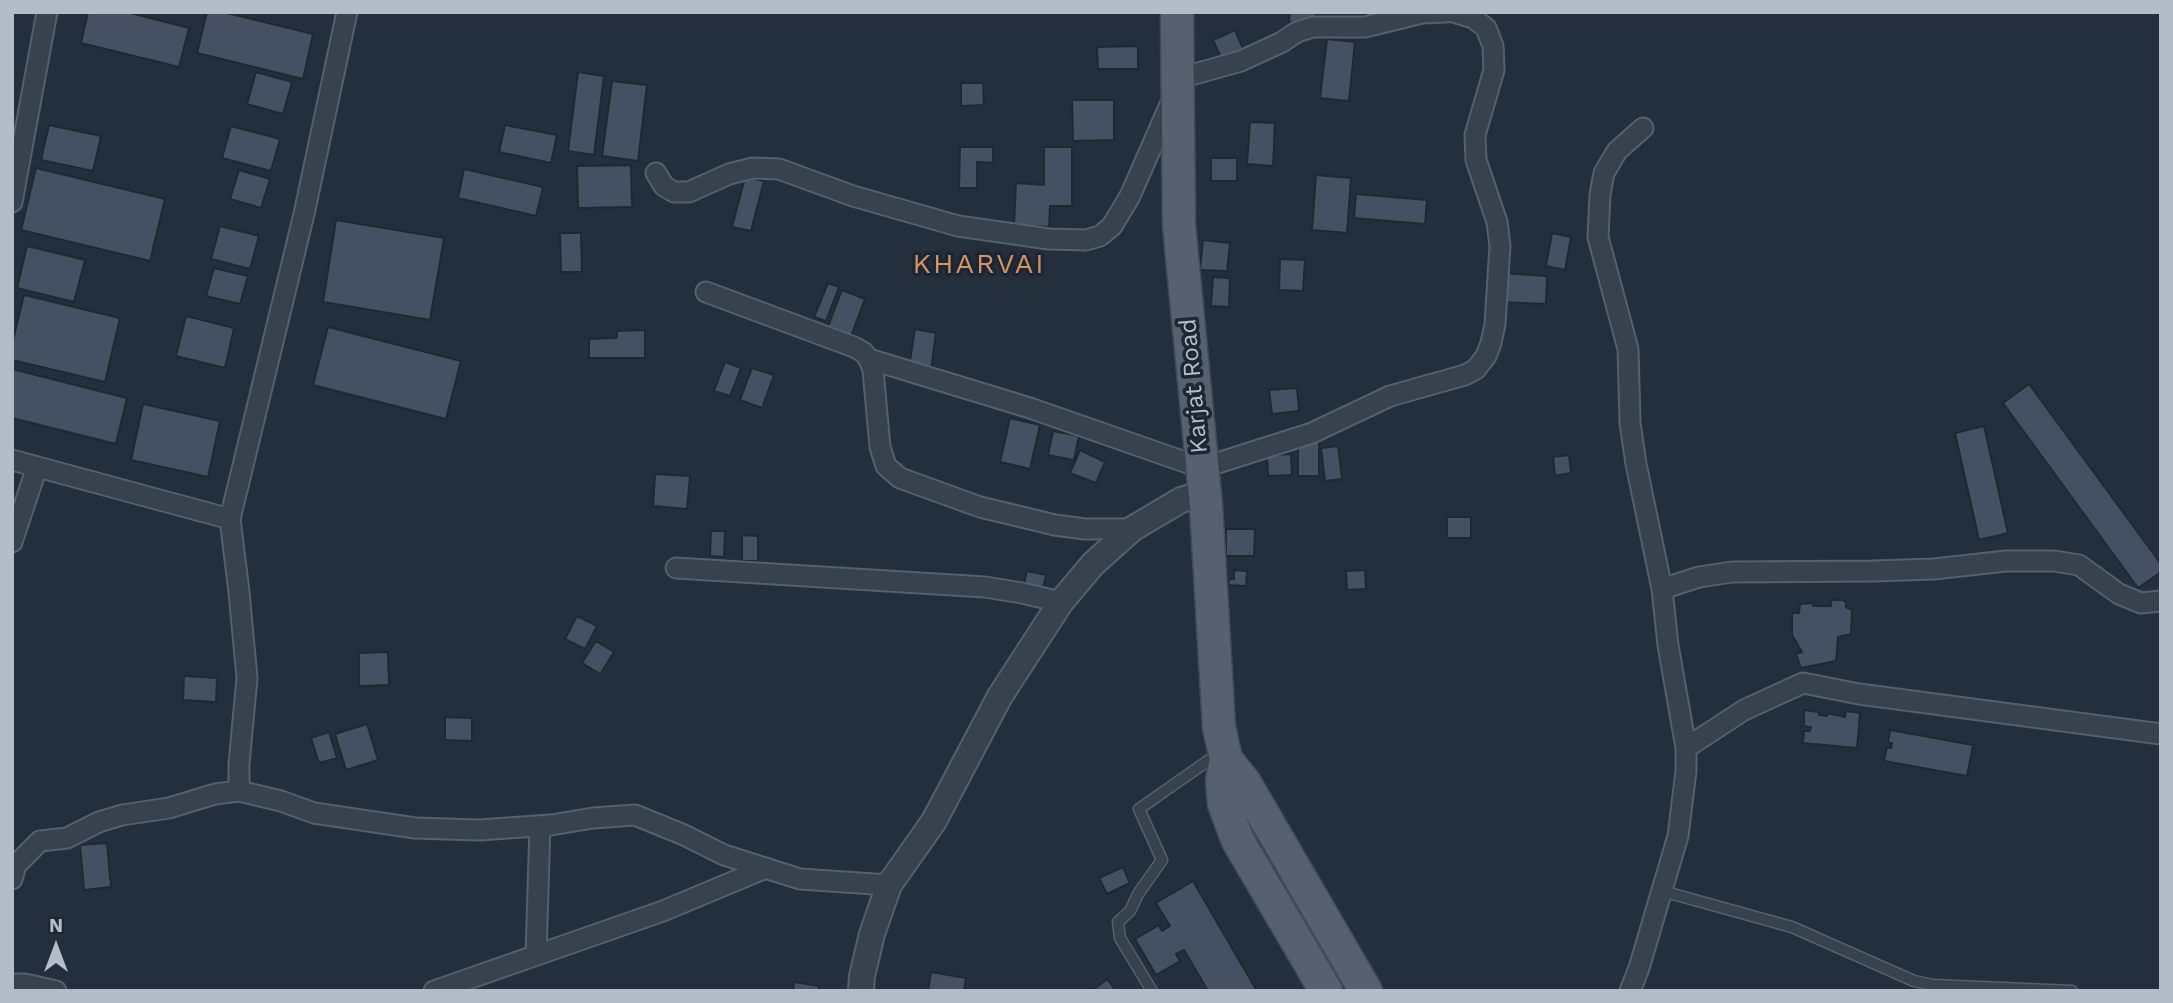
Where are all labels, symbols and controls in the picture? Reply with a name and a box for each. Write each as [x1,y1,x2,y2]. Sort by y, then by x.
district label: KHARVAI [913,248,1045,282]
street label: Karjat Road [1174,317,1214,455]
north arrow [21,912,91,982]
text: N [49,914,63,937]

